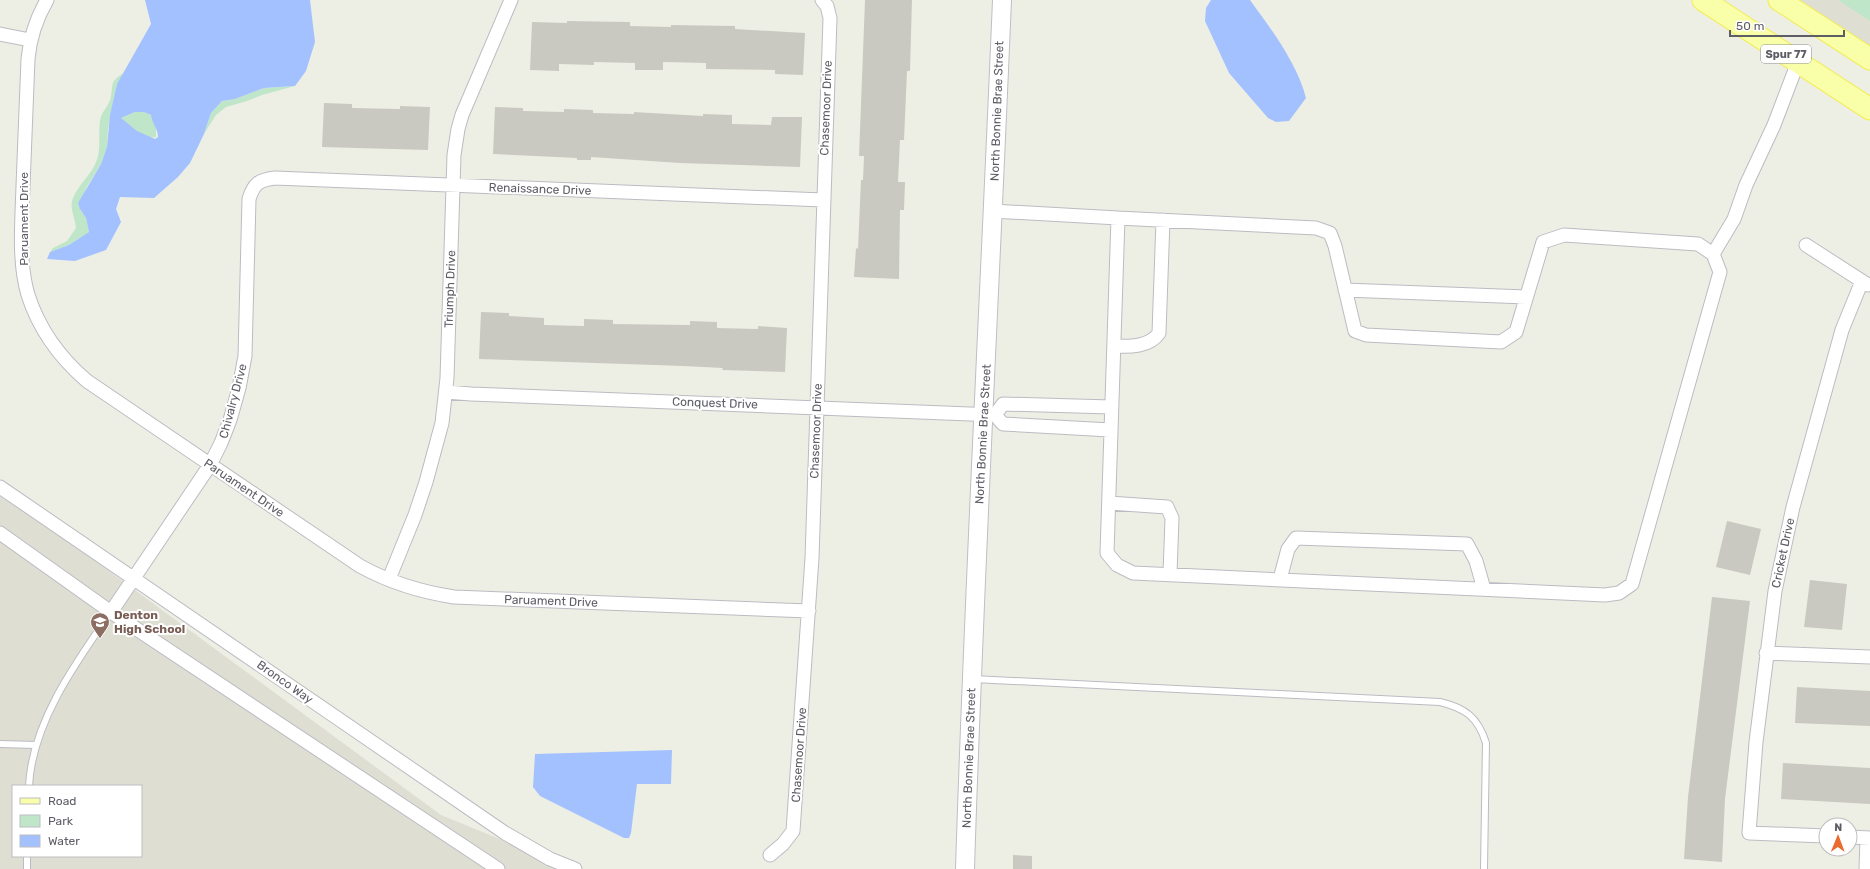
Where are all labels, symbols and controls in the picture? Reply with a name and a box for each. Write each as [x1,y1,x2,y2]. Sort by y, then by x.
scale bar [1730,12,1844,38]
text: 50 m [1736,19,1764,33]
street label: North Bonnie Brae Street [988,40,1006,181]
road number: Spur 77 [1761,45,1811,63]
street label: Chasemoor Drive [817,60,835,156]
street label: Paruament Drive [17,172,31,266]
street label: Renaissance Drive [488,180,592,198]
street label: Triumph Drive [442,250,458,328]
street label: Chivalry Drive [216,362,250,440]
street label: North Bonnie Brae Street [972,363,994,504]
street label: Chasemoor Drive [807,383,825,479]
street label: Conquest Drive [672,395,758,412]
street label: Paruament Drive [201,456,287,520]
street label: Cricket Drive [1769,516,1797,589]
street label: Paruament Drive [504,592,598,610]
place label: Denton High School [114,608,185,636]
school or university icon: Denton High School [89,611,111,639]
street label: Bronco Way [254,658,316,707]
street label: North Bonnie Brae Street [960,687,978,828]
street label: Chasemoor Drive [789,707,809,803]
legend [12,785,142,857]
text: Road [48,794,76,808]
text: Park [48,814,74,828]
north arrow [1818,817,1858,857]
text: N [1834,821,1842,834]
text: Water [48,834,80,848]

